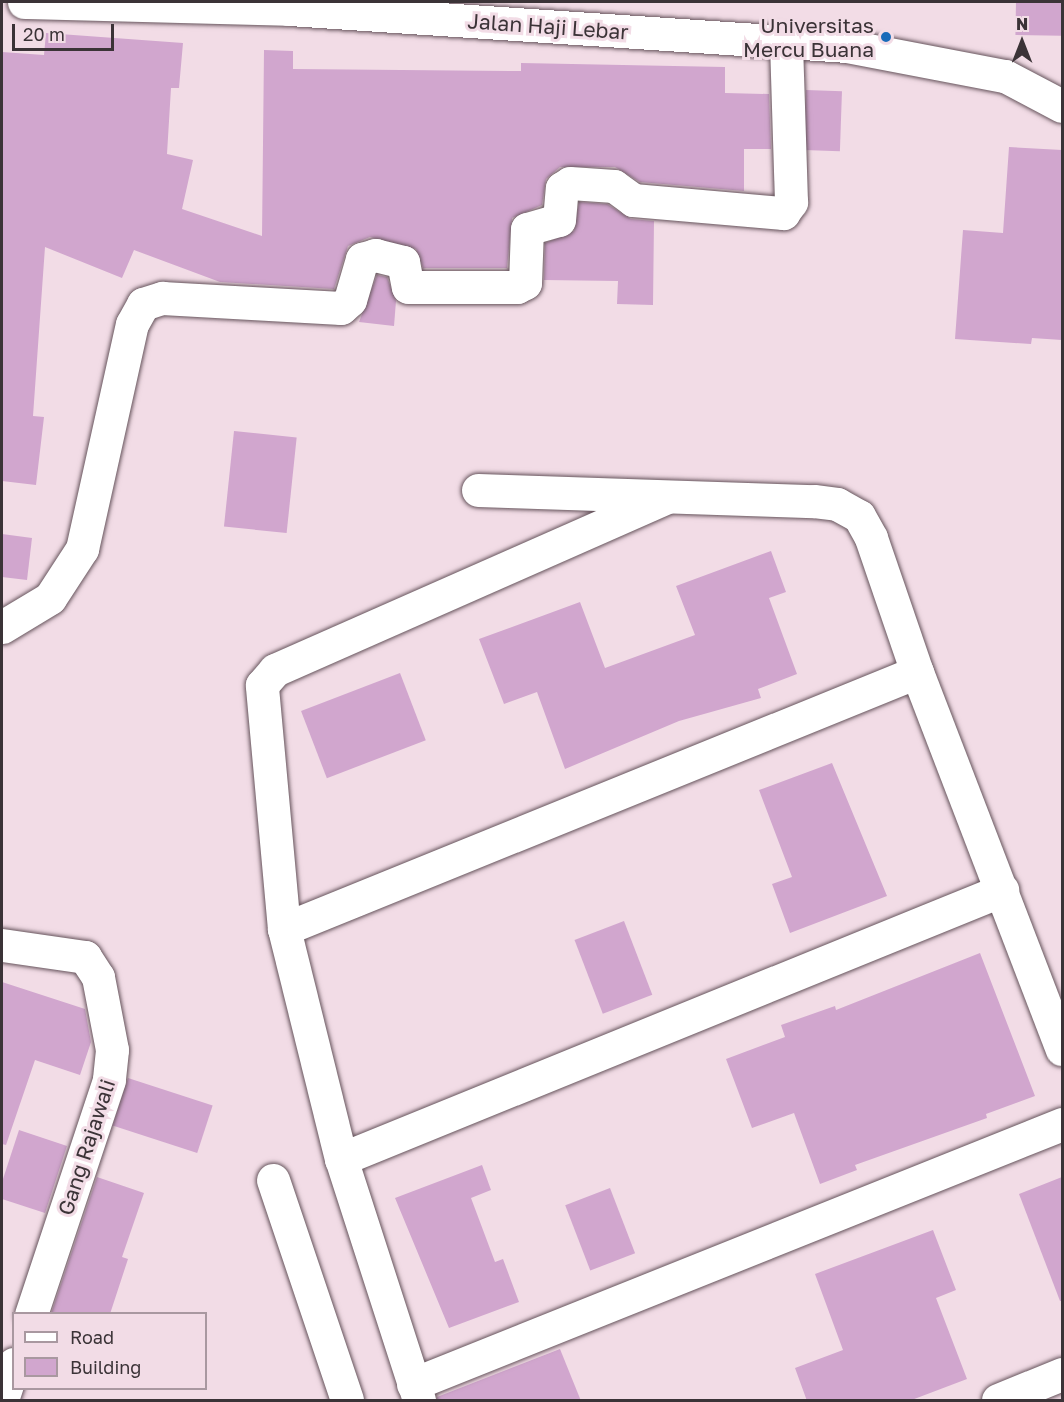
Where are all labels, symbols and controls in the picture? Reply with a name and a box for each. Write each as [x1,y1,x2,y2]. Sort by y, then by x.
street label: Jalan Haji Lebar [467,8,629,44]
scale bar [15,12,117,50]
place label: Universitas Mercu Buana [743,12,874,62]
north arrow [992,12,1052,72]
text: N [1016,14,1028,34]
text: 20 m [23,23,65,45]
marker: Universitas Mercu Buana [879,30,893,44]
street label: Gang Rajawali [52,1076,120,1218]
legend [12,1312,207,1390]
text: Road [70,1326,114,1348]
text: Building [70,1356,141,1378]

